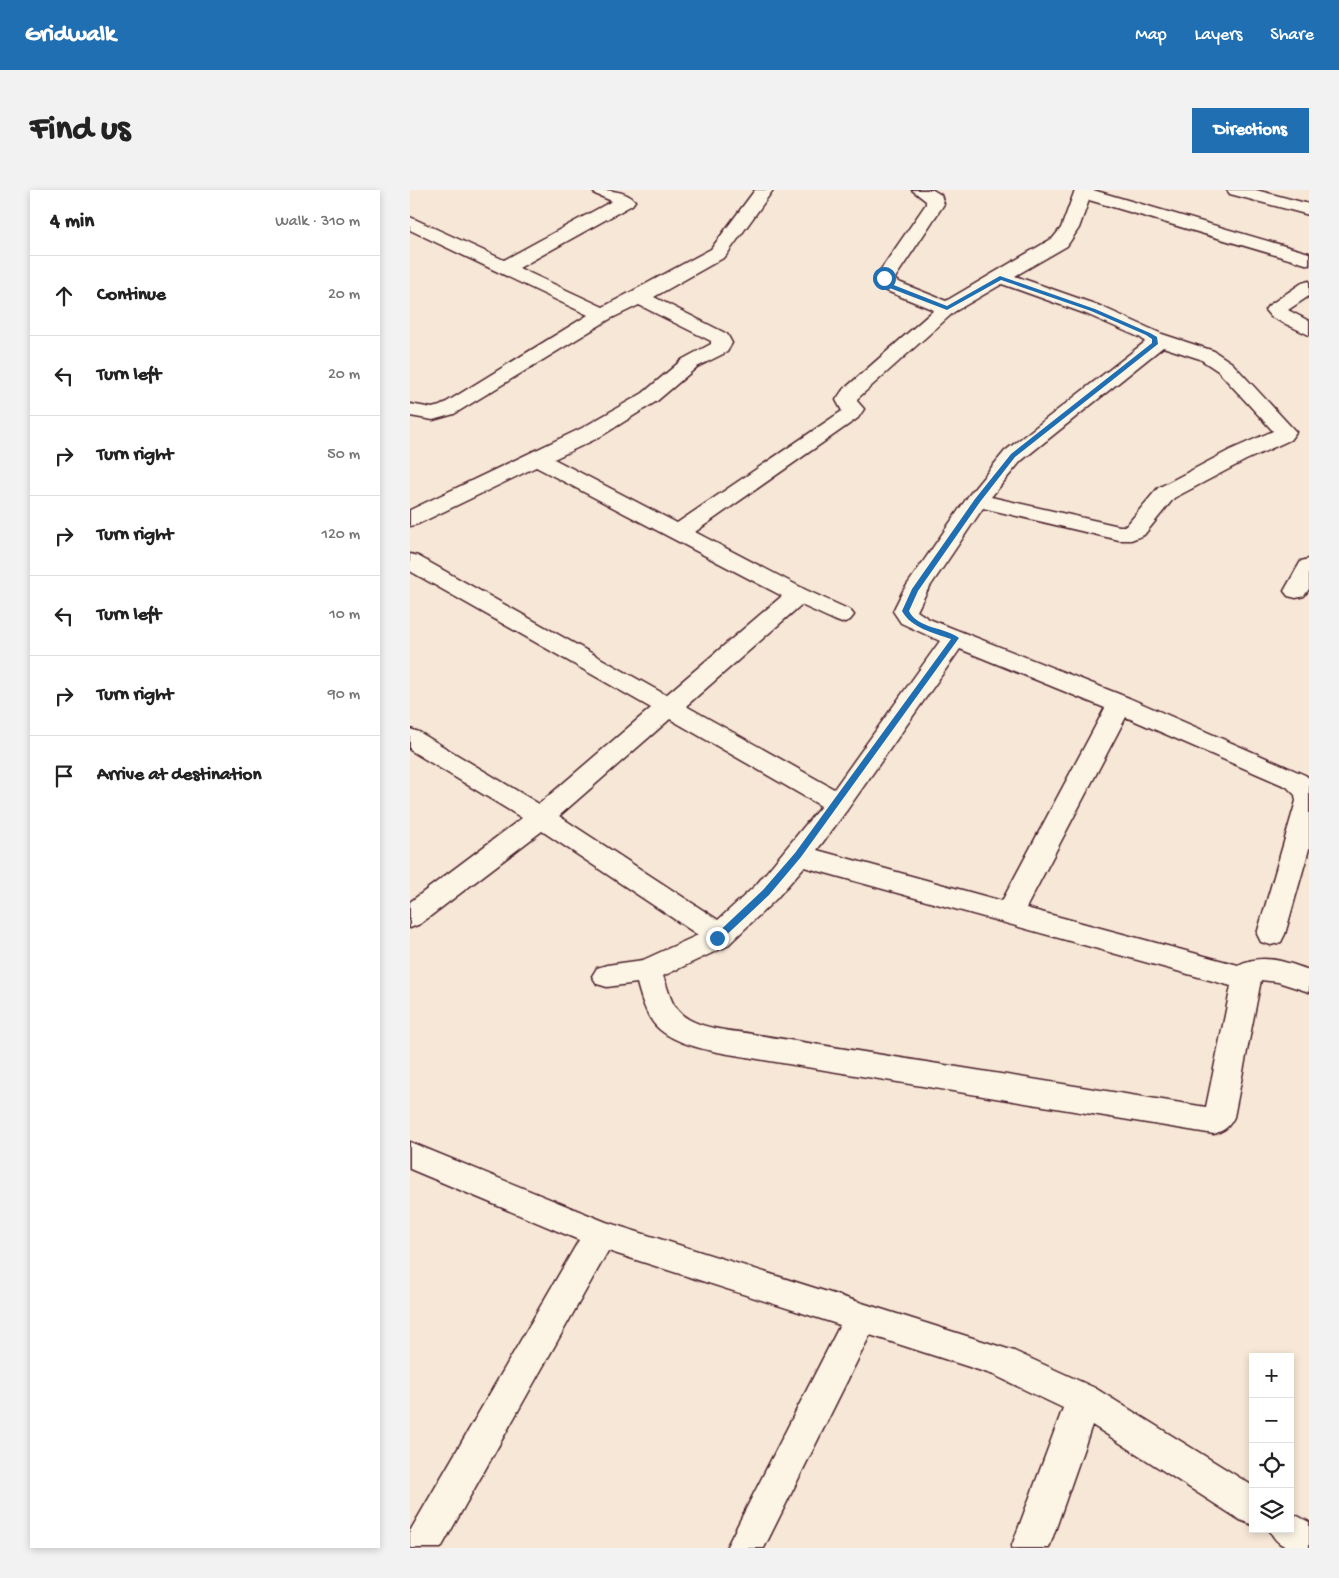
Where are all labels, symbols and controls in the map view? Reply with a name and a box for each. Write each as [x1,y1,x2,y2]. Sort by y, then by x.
text: Gridwalk [25,21,116,50]
text: Map [1135,25,1167,46]
text: Layers [1195,25,1242,46]
text: Share [1270,25,1314,46]
button: Directions [1192,108,1309,153]
text: Find us [30,110,130,151]
text: 4 min [50,210,94,235]
text: Walk · 310 m [275,213,360,232]
route start [873,267,896,290]
icon: ahead [50,282,78,310]
text: Continue [97,284,166,307]
text: 20 m [328,286,360,305]
icon: left [50,362,78,390]
text: Turn left [97,364,161,387]
text: 20 m [328,366,360,385]
icon: right [50,442,78,470]
text: Turn right [97,444,173,467]
text: 50 m [327,446,360,465]
icon: right [50,522,78,550]
text: Turn right [97,524,173,547]
text: 120 m [321,526,360,545]
icon: left [50,602,78,630]
text: Turn left [97,604,161,627]
text: 10 m [329,606,360,625]
icon: right [50,682,78,710]
text: Turn right [97,684,173,707]
text: 90 m [328,686,360,705]
icon: arrive [50,762,78,790]
text: Arrive at destination [97,764,261,787]
route end [706,927,729,950]
map controls [1249,1353,1294,1533]
button: + [1249,1353,1294,1398]
button: − [1249,1398,1294,1443]
button: locate [1249,1443,1294,1488]
button: layers [1249,1488,1294,1533]

